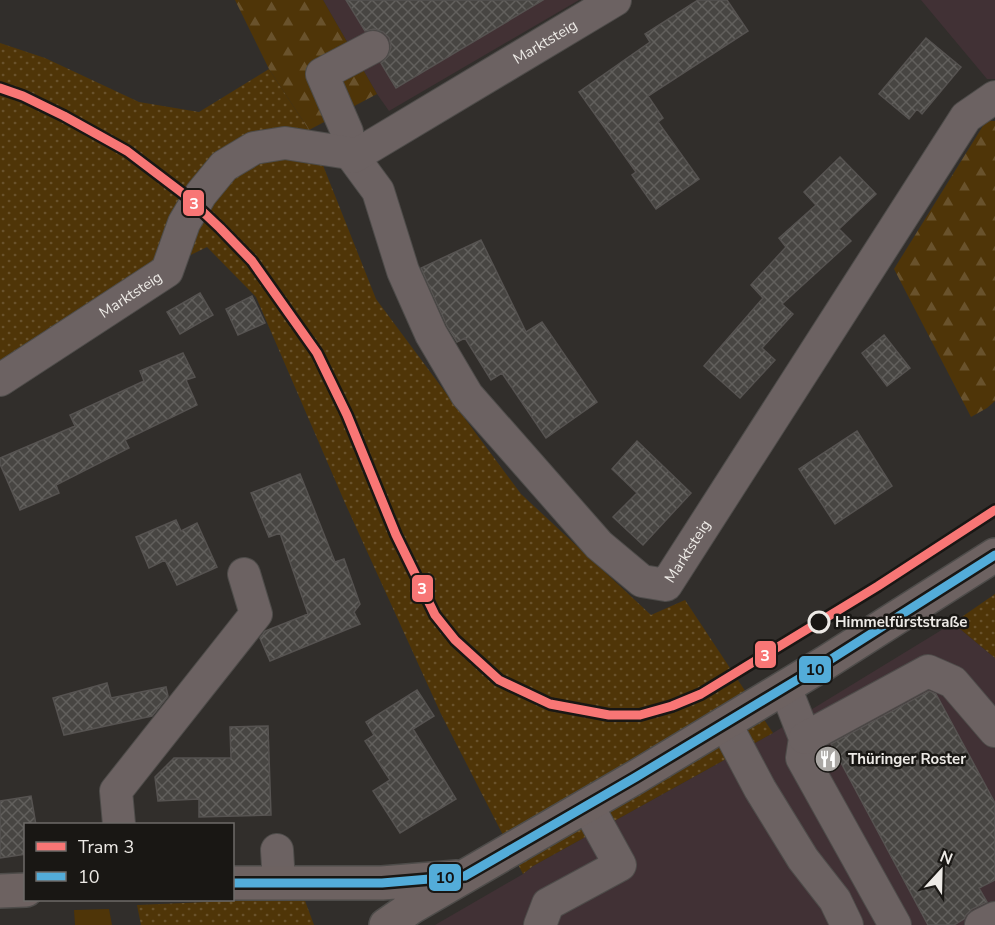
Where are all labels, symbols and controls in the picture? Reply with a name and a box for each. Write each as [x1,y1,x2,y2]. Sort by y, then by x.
street label: Marktsteig [509,15,581,69]
line badge: 3 [182,189,205,217]
text: 3 [189,193,199,215]
street label: Marktsteig [95,267,166,323]
street label: Marktsteig [660,516,715,587]
line badge: 3 [411,574,434,603]
text: 3 [417,578,427,600]
marker: Himmelfürststraße [808,611,830,633]
place label: Himmelfürststraße [835,612,967,632]
line badge: 3 [754,640,777,669]
text: 3 [760,645,770,667]
line badge: 10 [798,655,832,684]
text: 10 [805,659,825,681]
restaurant icon: Thüringer Roster [813,744,843,774]
place label: Thüringer Roster [848,749,966,769]
legend [24,823,234,901]
text: Tram 3 [78,835,134,859]
north arrow [911,841,971,901]
text: N [937,846,956,870]
line badge: 10 [428,863,462,892]
text: 10 [78,865,100,889]
text: 10 [435,867,455,889]

